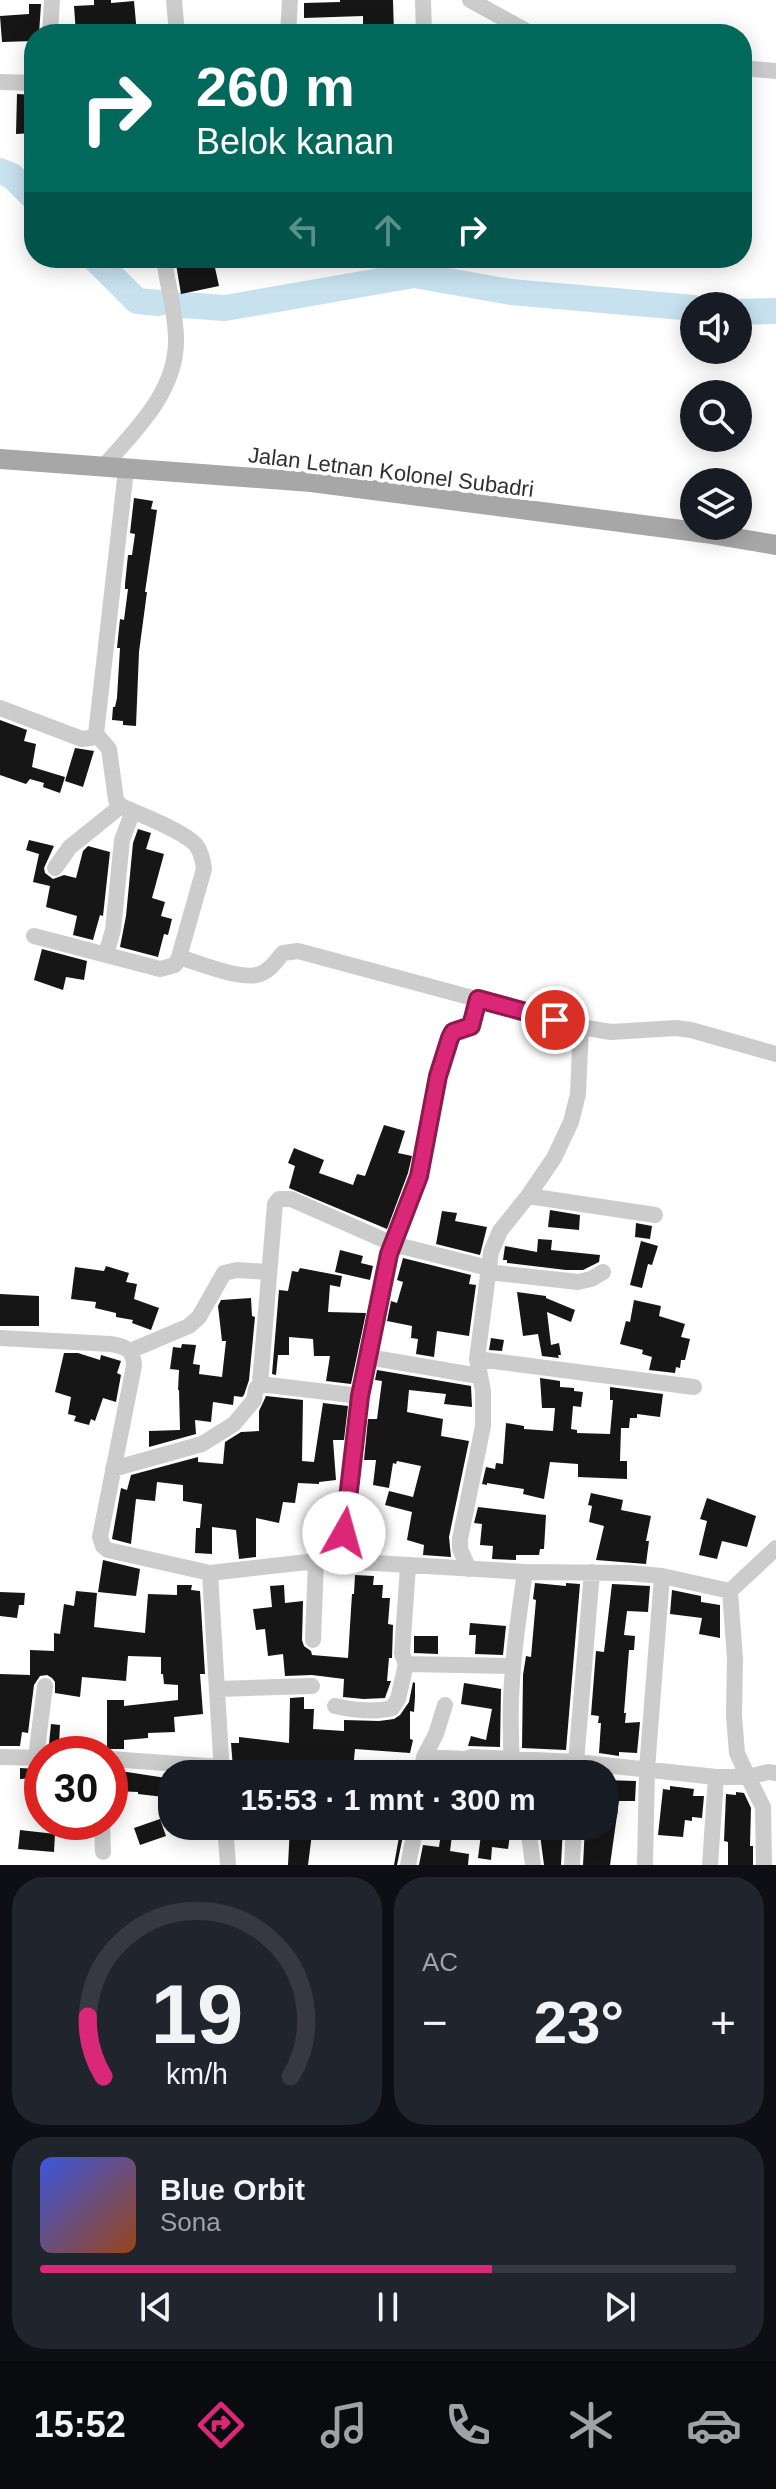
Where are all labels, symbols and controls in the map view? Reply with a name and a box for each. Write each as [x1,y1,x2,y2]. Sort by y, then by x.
text: 260 m [196,55,355,118]
icon: right [64,56,168,160]
text: Belok kanan [196,121,394,162]
icon: left [282,208,326,252]
icon: ahead [366,208,410,252]
icon: right [450,208,494,252]
map controls [680,292,752,540]
button: sound [680,292,752,364]
button: search [680,380,752,452]
street label: Jalan Letnan Kolonel Subadri [247,442,535,502]
button: layers [680,468,752,540]
pin [521,986,589,1054]
icon: arrive [533,998,577,1042]
position arrow [302,1491,386,1575]
speed limit sign: 30 [24,1736,128,1840]
text: 15:53 · 1 mnt · 300 m [240,1783,536,1816]
text: AC [422,1947,458,1977]
text: 19 [151,1968,243,2061]
text: 23° [534,1989,624,2056]
text: − [422,1998,448,2047]
text: + [710,1998,736,2047]
text: km/h [166,2058,228,2090]
text: Blue Orbit [160,2173,305,2206]
text: Sona [160,2207,221,2237]
icon: previous [134,2285,178,2329]
icon: pause [366,2285,410,2329]
icon: next [598,2285,642,2329]
icon: directions [193,2397,249,2453]
icon: music [316,2397,372,2453]
icon: phone [440,2397,496,2453]
icon: climate [563,2397,619,2453]
icon: car [686,2397,742,2453]
text: 15:52 [34,2404,126,2445]

